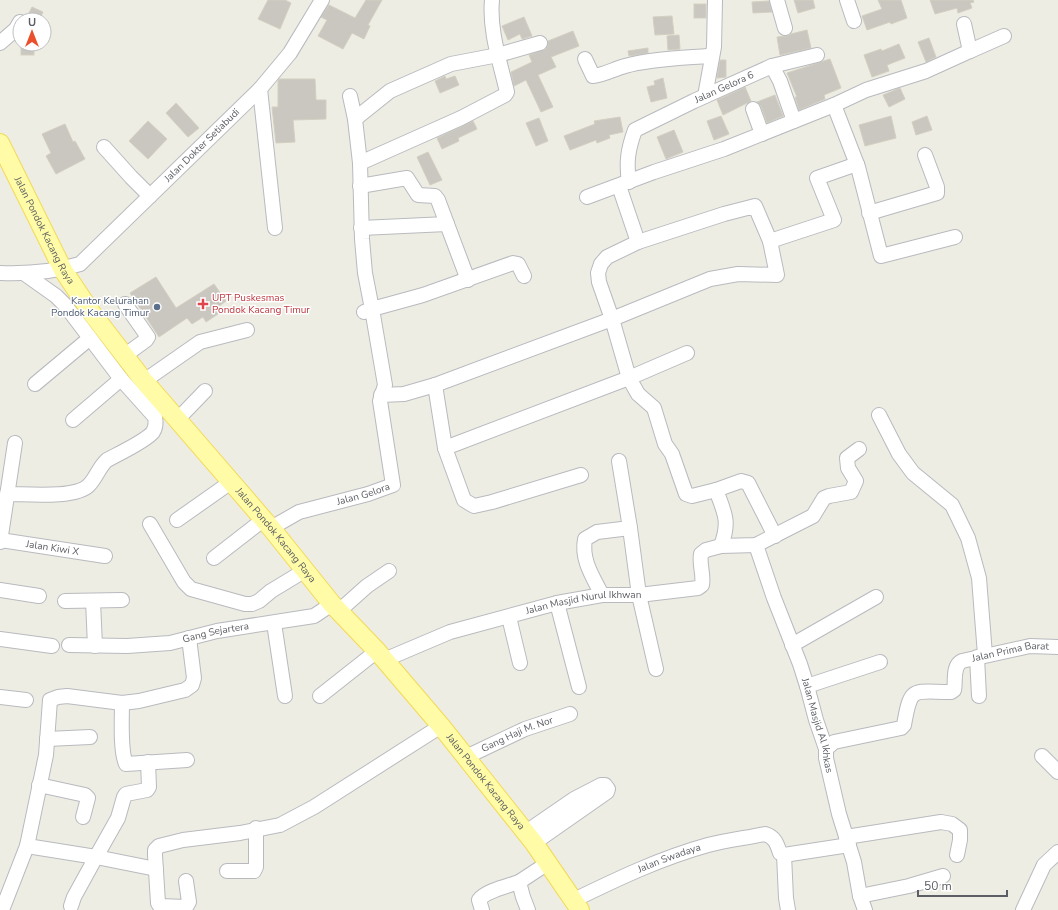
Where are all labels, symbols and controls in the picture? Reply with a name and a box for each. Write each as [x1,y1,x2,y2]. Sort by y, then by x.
north arrow [12,12,52,52]
text: U [28,15,36,30]
street label: Jalan Gelora 6 [692,68,756,107]
street label: Jalan Dokter Setiabudi [160,105,243,186]
street label: Jalan Pondok Kacang Raya [10,173,78,287]
place label: UPT Puskesmas Pondok Kacang Timur [212,291,310,317]
place label: Kantor Kelurahan Pondok Kacang Timur [51,294,149,320]
marker: UPT Puskesmas Pondok Kacang Timur [197,298,209,310]
marker: Kantor Kelurahan Pondok Kacang Timur [152,302,162,312]
street label: Jalan Gelora [334,480,392,509]
street label: Jalan Pondok Kacang Raya [232,484,319,586]
street label: Jalan Kiwi X [24,537,80,559]
street label: Jalan Masjid Nurul Ikhwan [523,588,641,618]
street label: Gang Sejartera [181,619,250,647]
street label: Jalan Prima Barat [970,639,1050,666]
street label: Jalan Masjid Al Ikhkas [798,675,836,775]
street label: Gang Haji M. Nor [479,713,555,756]
street label: Jalan Pondok Kacang Raya [442,730,528,833]
street label: Jalan Swadaya [635,840,702,877]
scale bar [918,872,1007,898]
text: 50 m [924,878,952,894]

